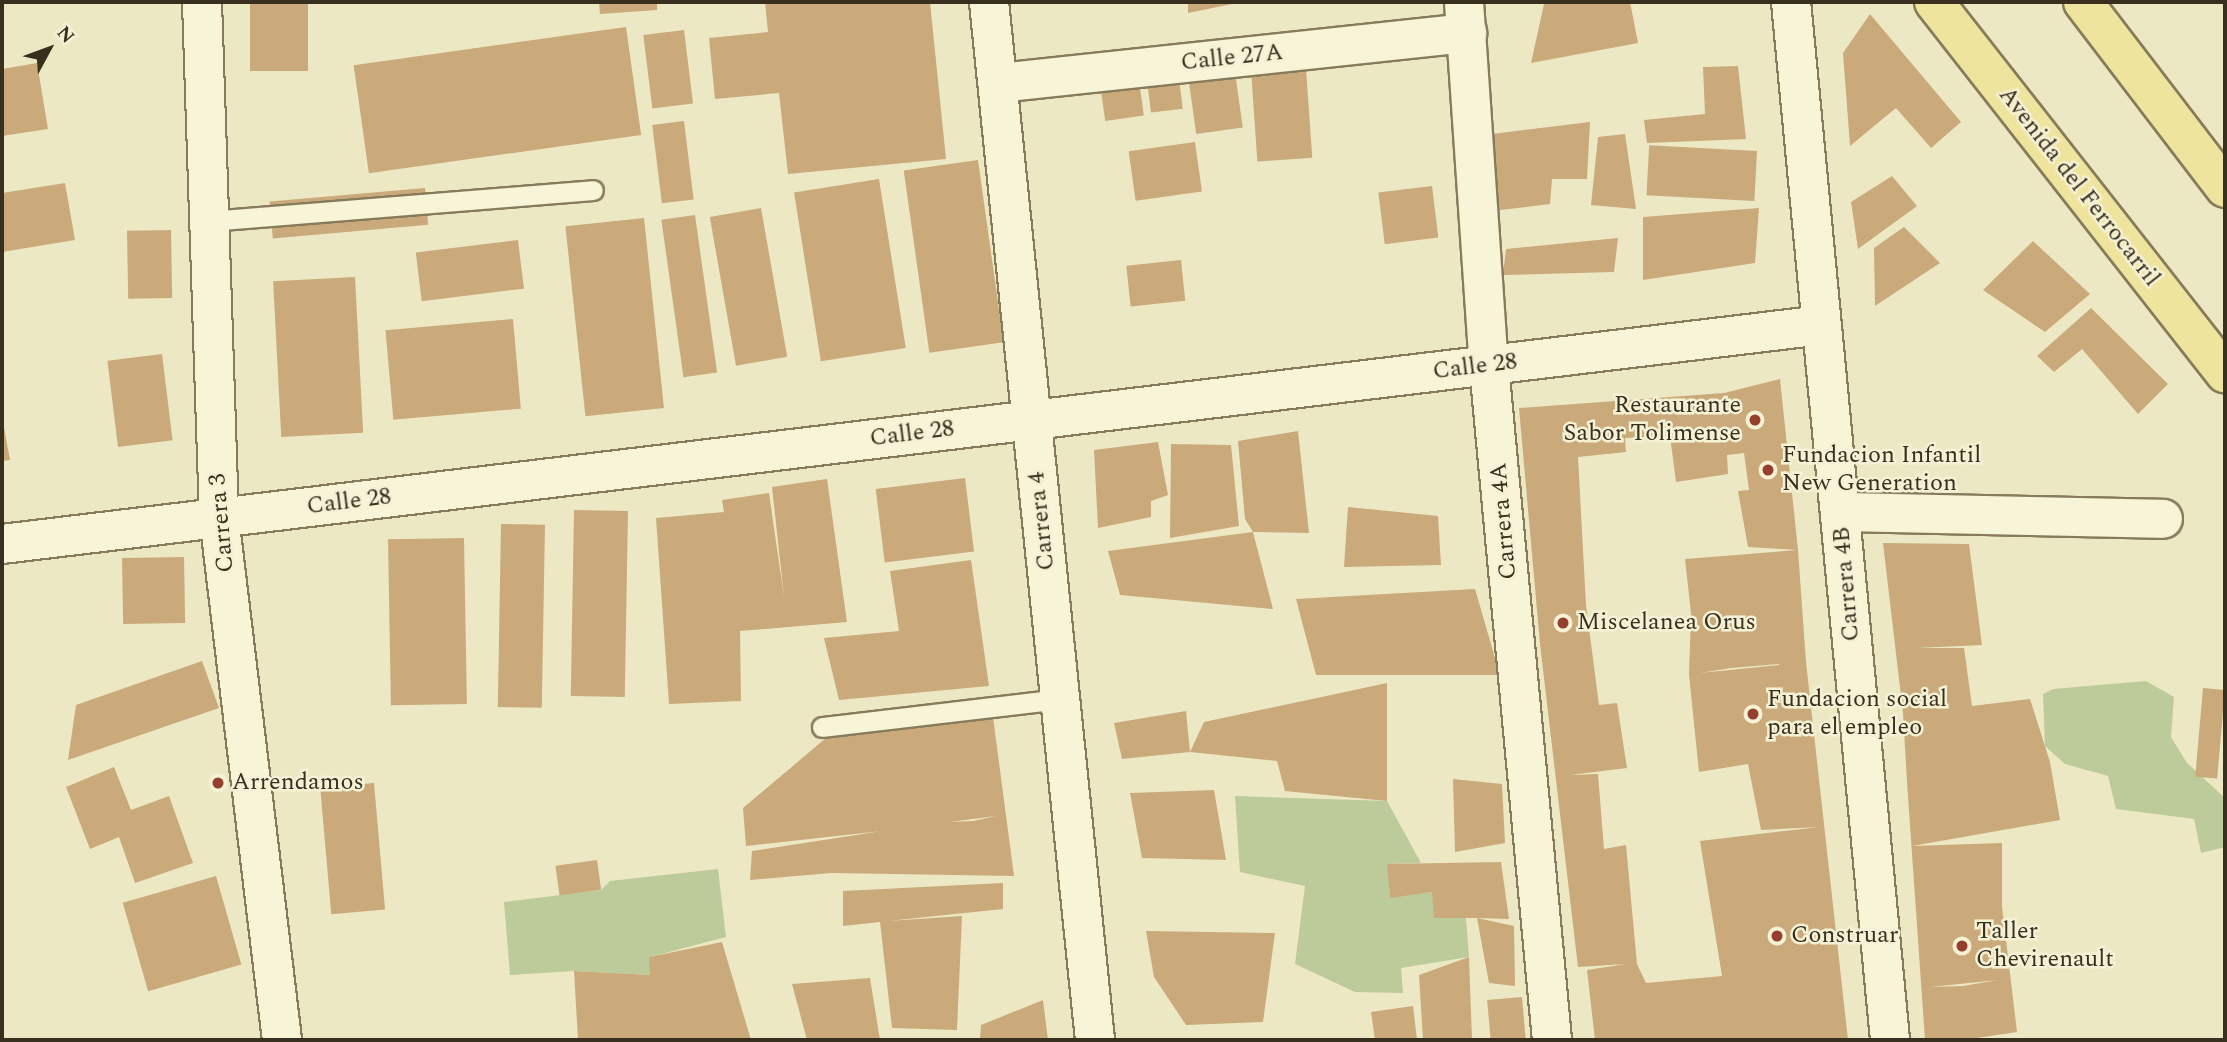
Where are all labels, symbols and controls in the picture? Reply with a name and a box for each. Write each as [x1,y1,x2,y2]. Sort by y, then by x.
north arrow [14,14,84,84]
text: N [49,20,81,50]
street label: Calle 27A [1179,38,1285,78]
street label: Avenida del Ferrocarril [1992,81,2166,293]
street label: Calle 28 [1431,348,1519,386]
place label: Restaurante Sabor Tolimense [1563,392,1741,448]
marker: Restaurante Sabor Tolimense [1747,412,1763,428]
street label: Calle 28 [868,415,956,453]
place label: Fundacion Infantil New Generation [1782,442,1981,498]
street label: Carrera 4A [1485,461,1523,581]
marker: Fundacion Infantil New Generation [1760,462,1776,478]
street label: Carrera 4 [1022,470,1062,572]
street label: Carrera 3 [203,472,241,574]
street label: Calle 28 [305,483,393,521]
street label: Carrera 4B [1828,525,1866,643]
place label: Miscelanea Orus [1577,609,1756,637]
marker: Miscelanea Orus [1555,615,1571,631]
place label: Fundacion social para el empleo [1767,686,1947,742]
marker: Fundacion social para el empleo [1745,706,1761,722]
place label: Arrendamos [232,769,364,797]
marker: Arrendamos [210,775,226,791]
place label: Taller Chevirenault [1976,918,2114,974]
place label: Construar [1791,922,1898,950]
marker: Construar [1769,928,1785,944]
marker: Taller Chevirenault [1954,938,1970,954]

